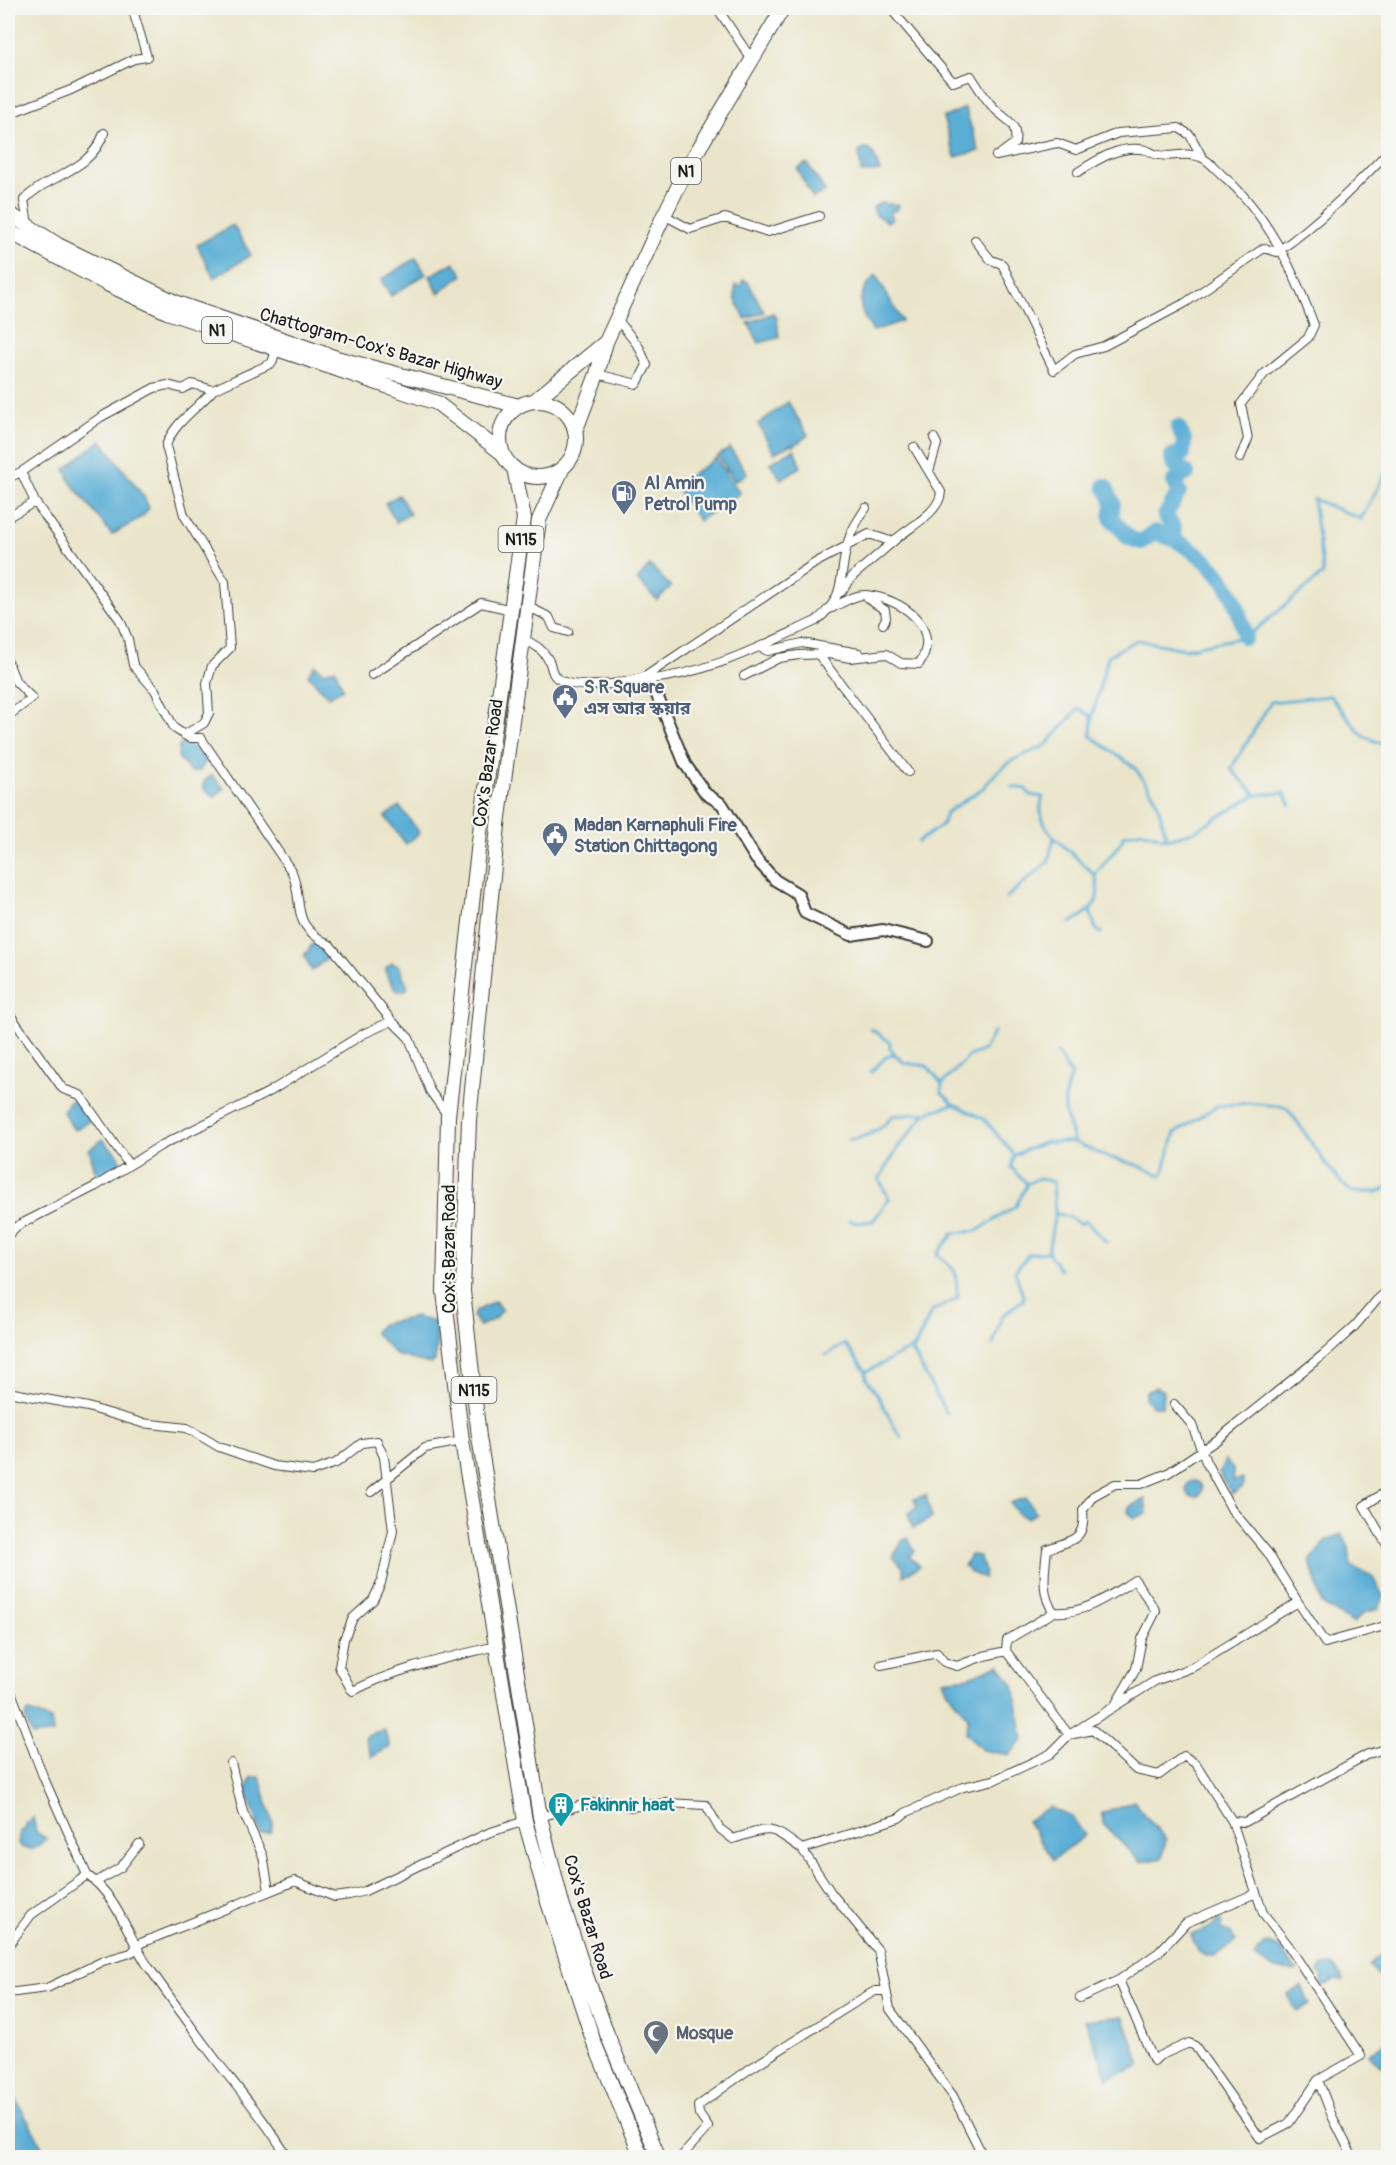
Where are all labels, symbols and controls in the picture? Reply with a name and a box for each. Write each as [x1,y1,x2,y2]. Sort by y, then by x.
road number: N1 [671,158,701,184]
street label: Chattogram-Cox's Bazar Highway [257,303,505,394]
road number: N1 [202,317,232,343]
place label: Al Amin Petrol Pump [644,472,737,516]
fuel station icon: Al Amin Petrol Pump [609,478,639,516]
road number: N115 [498,526,544,552]
place label: S R Square এস আর স্কয়ার [584,676,692,720]
public building icon: S R Square এস আর স্কয়ার [550,682,580,720]
street label: Cox's Bazar Road [468,698,509,829]
place label: Madan Karnaphuli Fire Station Chittagong [574,814,738,858]
public building icon: Madan Karnaphuli Fire Station Chittagong [540,820,570,858]
street label: Cox's Bazar Road [438,1184,461,1314]
road number: N115 [452,1377,496,1403]
building icon: Fakinnir haat [546,1790,576,1828]
place label: Fakinnir haat [580,1794,675,1817]
street label: Cox's Bazar Road [558,1852,617,1982]
mosque icon: Mosque [641,2018,671,2056]
place label: Mosque [676,2022,734,2045]

